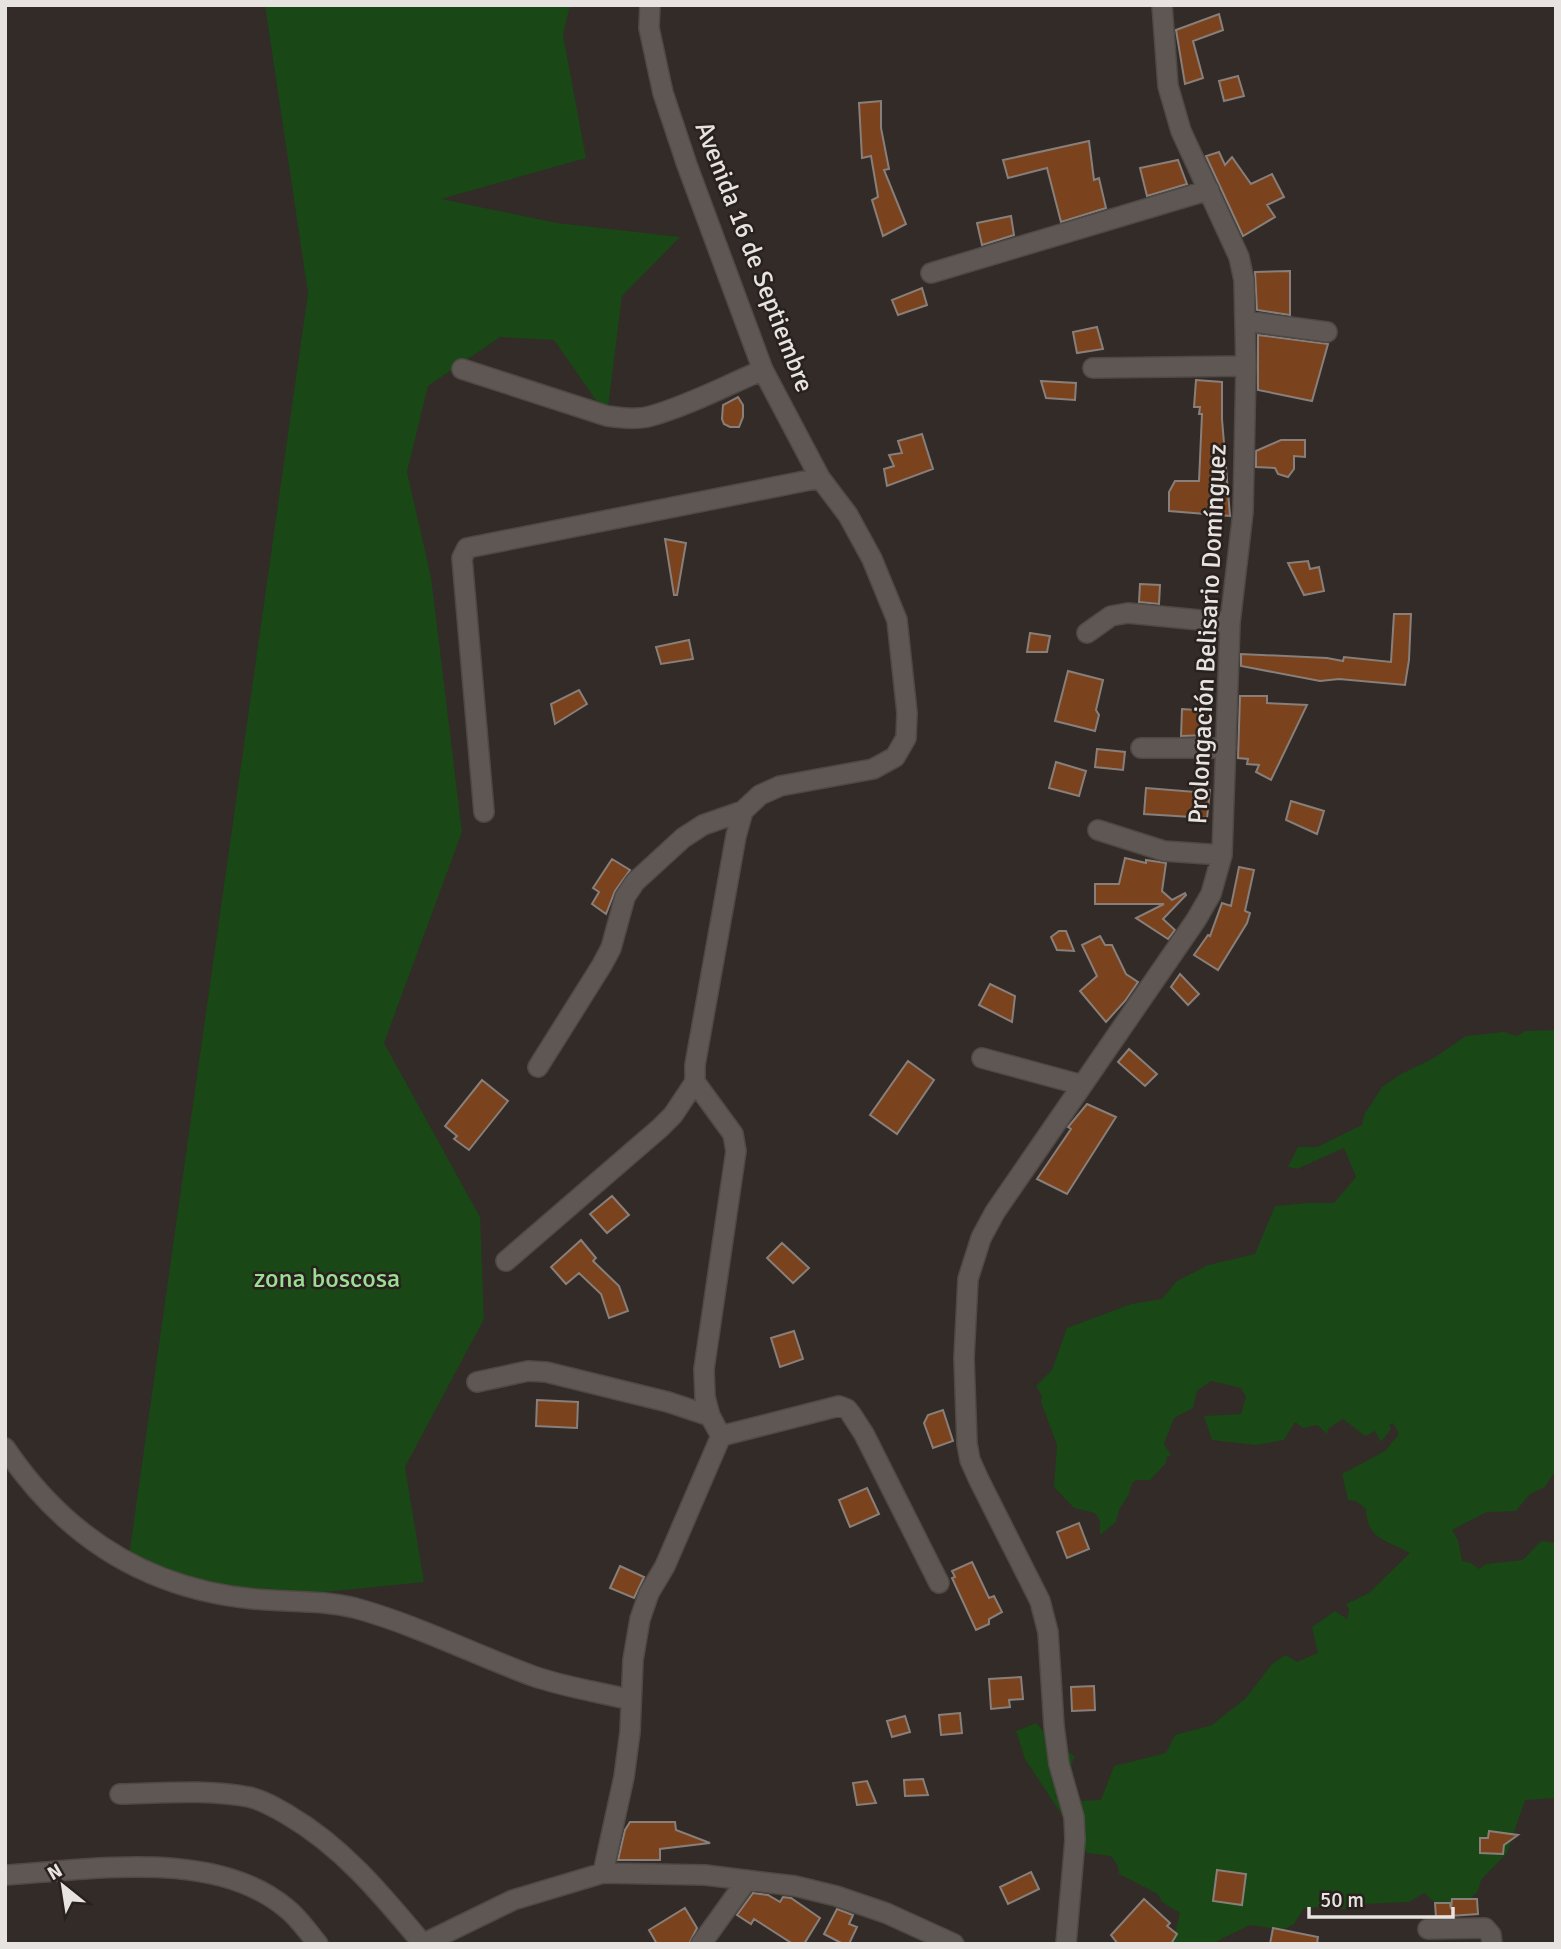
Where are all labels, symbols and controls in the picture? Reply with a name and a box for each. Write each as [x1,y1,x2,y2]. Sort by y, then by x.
street label: Avenida 16 de Septiembre [688,117,820,397]
street label: Prolongación Belisario Domínguez [1182,443,1234,825]
park label: zona boscosa [254,1263,400,1295]
north arrow [28,1851,98,1921]
text: N [43,1858,67,1886]
scale bar [1309,1876,1452,1920]
text: 50 m [1320,1887,1364,1913]

